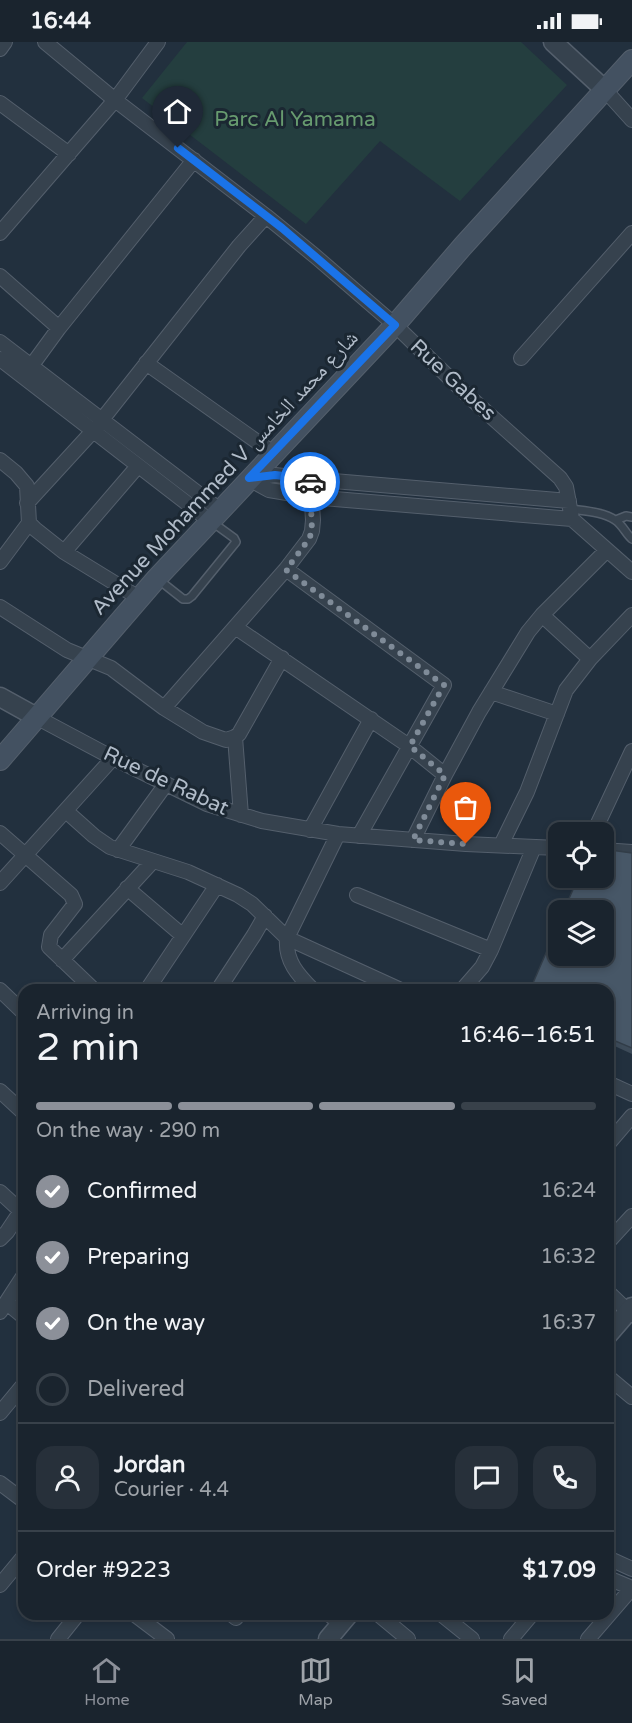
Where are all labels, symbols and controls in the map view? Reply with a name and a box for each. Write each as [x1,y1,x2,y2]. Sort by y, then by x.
text: 16:44 [30,8,91,34]
pin [152,86,203,148]
icon: home [161,95,194,128]
park label: Parc Al Yamama [214,107,376,132]
street label: Avenue Mohammed V شارع محمد الخامس [86,326,364,620]
street label: Rue Gabes [405,334,501,426]
courier [280,452,340,512]
icon: car [294,466,327,499]
street label: Rue de Rabat [99,741,233,821]
pin [440,782,491,844]
icon: bag [449,791,482,824]
map controls [548,822,614,966]
button: locate [548,822,614,888]
button: layers [548,900,614,966]
text: Arriving in [36,1001,134,1025]
text: 16:46–16:51 [459,1022,596,1048]
text: 2 min [36,1024,140,1071]
text: On the way · 290 m [36,1119,220,1143]
icon: check [36,1175,69,1208]
text: Confirmed [87,1178,197,1204]
text: 16:24 [541,1179,596,1203]
icon: check [36,1241,69,1274]
text: Preparing [87,1244,190,1270]
text: 16:32 [541,1245,596,1269]
icon: check [36,1307,69,1340]
text: On the way [87,1310,205,1336]
text: 16:37 [541,1311,596,1335]
text: Delivered [87,1376,185,1402]
button: person [36,1446,99,1509]
button: chat [455,1446,518,1509]
button: phone [533,1446,596,1509]
text: Jordan [114,1452,185,1478]
text: Courier · 4.4 [114,1478,229,1502]
text: Order #9223 [36,1557,171,1583]
text: $17.09 [523,1557,596,1583]
tab: Home [84,1654,130,1710]
tab: Map [298,1654,333,1710]
tab: Saved [501,1654,548,1710]

